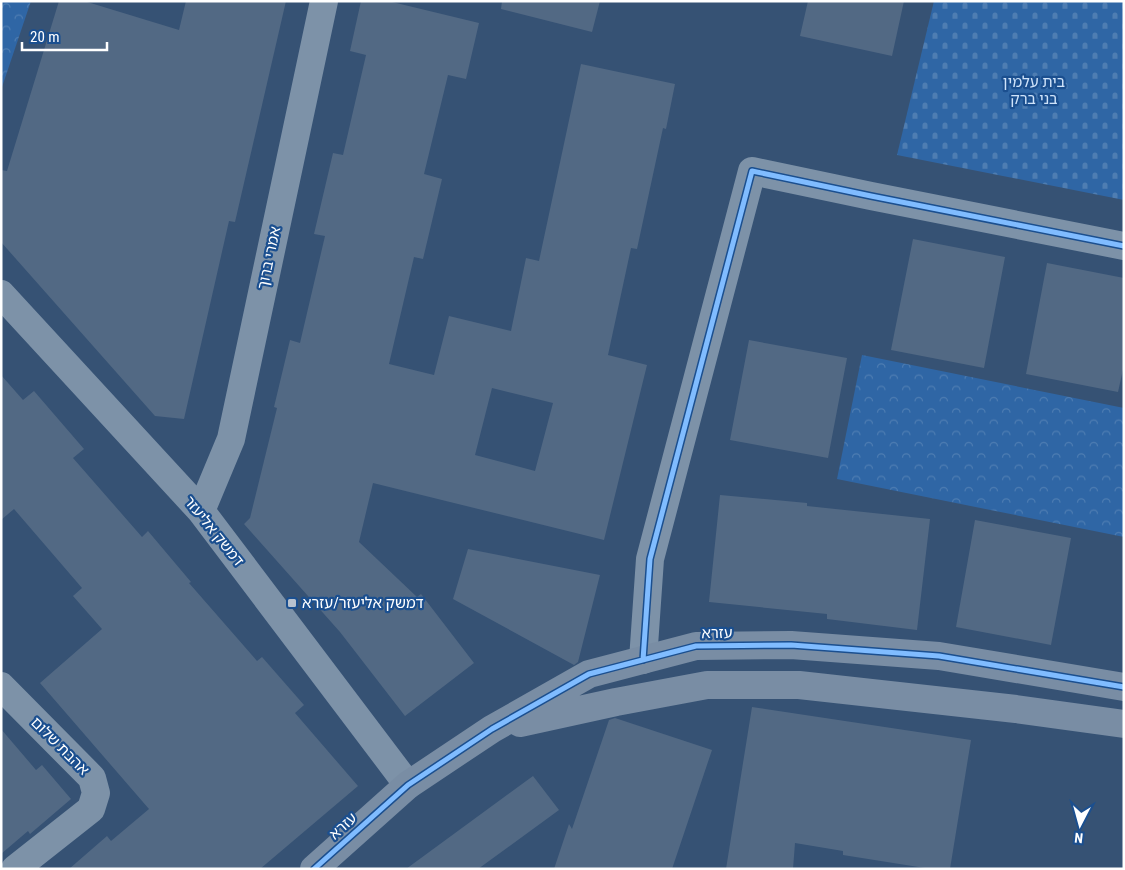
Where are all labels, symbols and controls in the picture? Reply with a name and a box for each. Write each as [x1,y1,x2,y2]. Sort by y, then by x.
scale bar [22,20,108,52]
text: 20 m [30,28,60,46]
park label: בית עלמין בני ברק [1003,73,1066,108]
street label: אמרי ברוך [254,225,284,291]
street label: דמשק אליעזר [180,492,248,570]
place label: דמשק אליעזר/עזרא [302,594,424,612]
marker: דמשק אליעזר/עזרא [286,597,298,609]
street label: עזרא [701,624,733,642]
street label: אהבת שלום [27,713,93,779]
north arrow [1055,800,1105,850]
street label: עזרא [325,809,361,843]
text: N [1074,830,1084,846]

